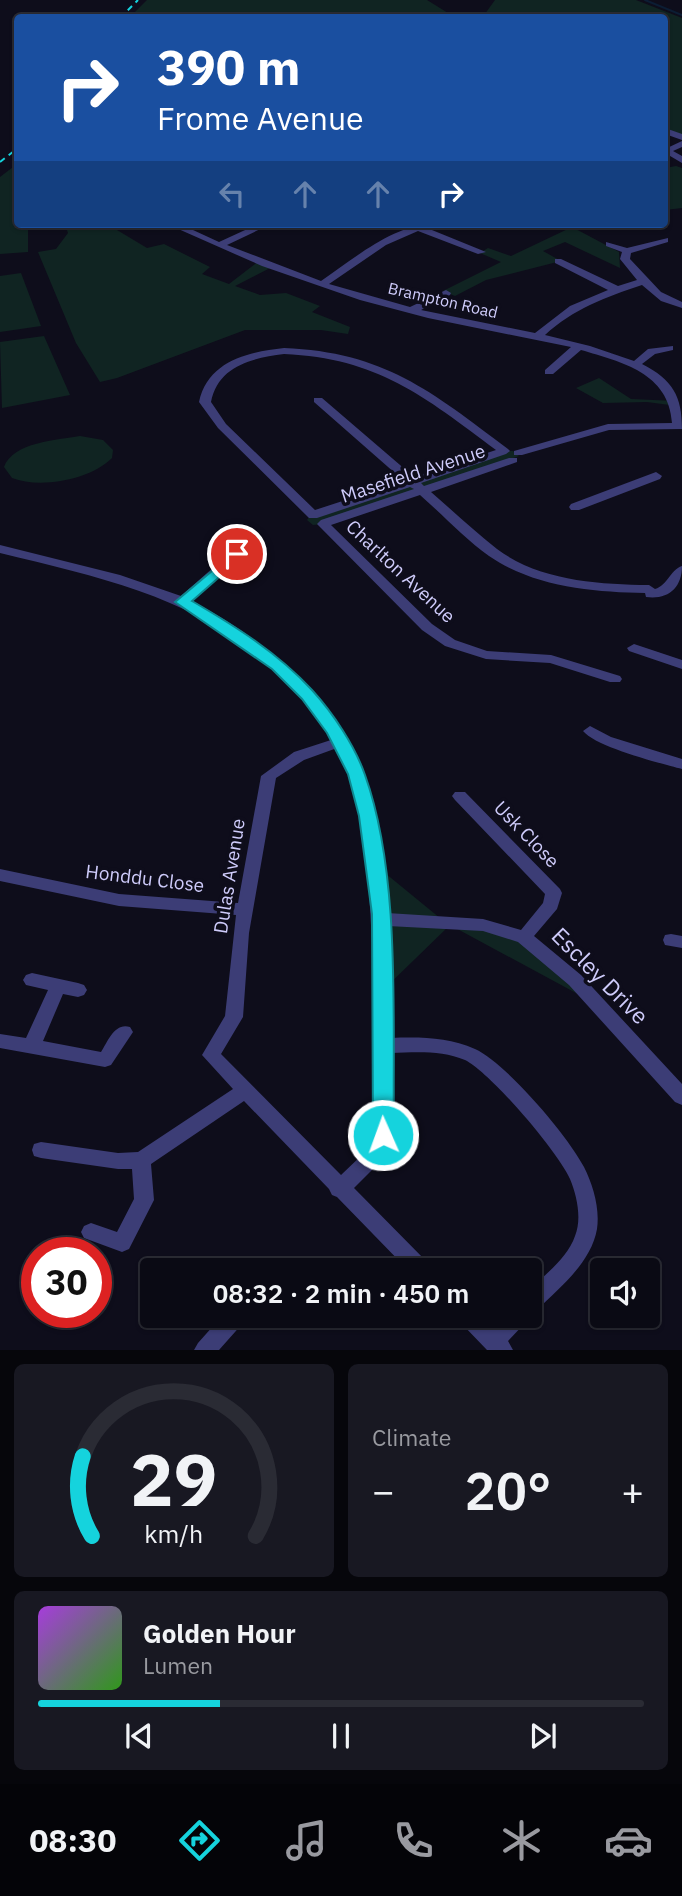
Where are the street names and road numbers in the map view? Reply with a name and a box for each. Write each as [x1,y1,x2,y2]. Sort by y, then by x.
street label: Brampton Road [386,278,500,322]
street label: Masefield Avenue [338,438,488,508]
street label: Charlton Avenue [341,514,461,628]
street label: Usk Close [489,795,565,873]
street label: Dulas Avenue [208,817,250,935]
street label: Honddu Close [84,859,206,897]
street label: Escley Drive [546,920,656,1030]

